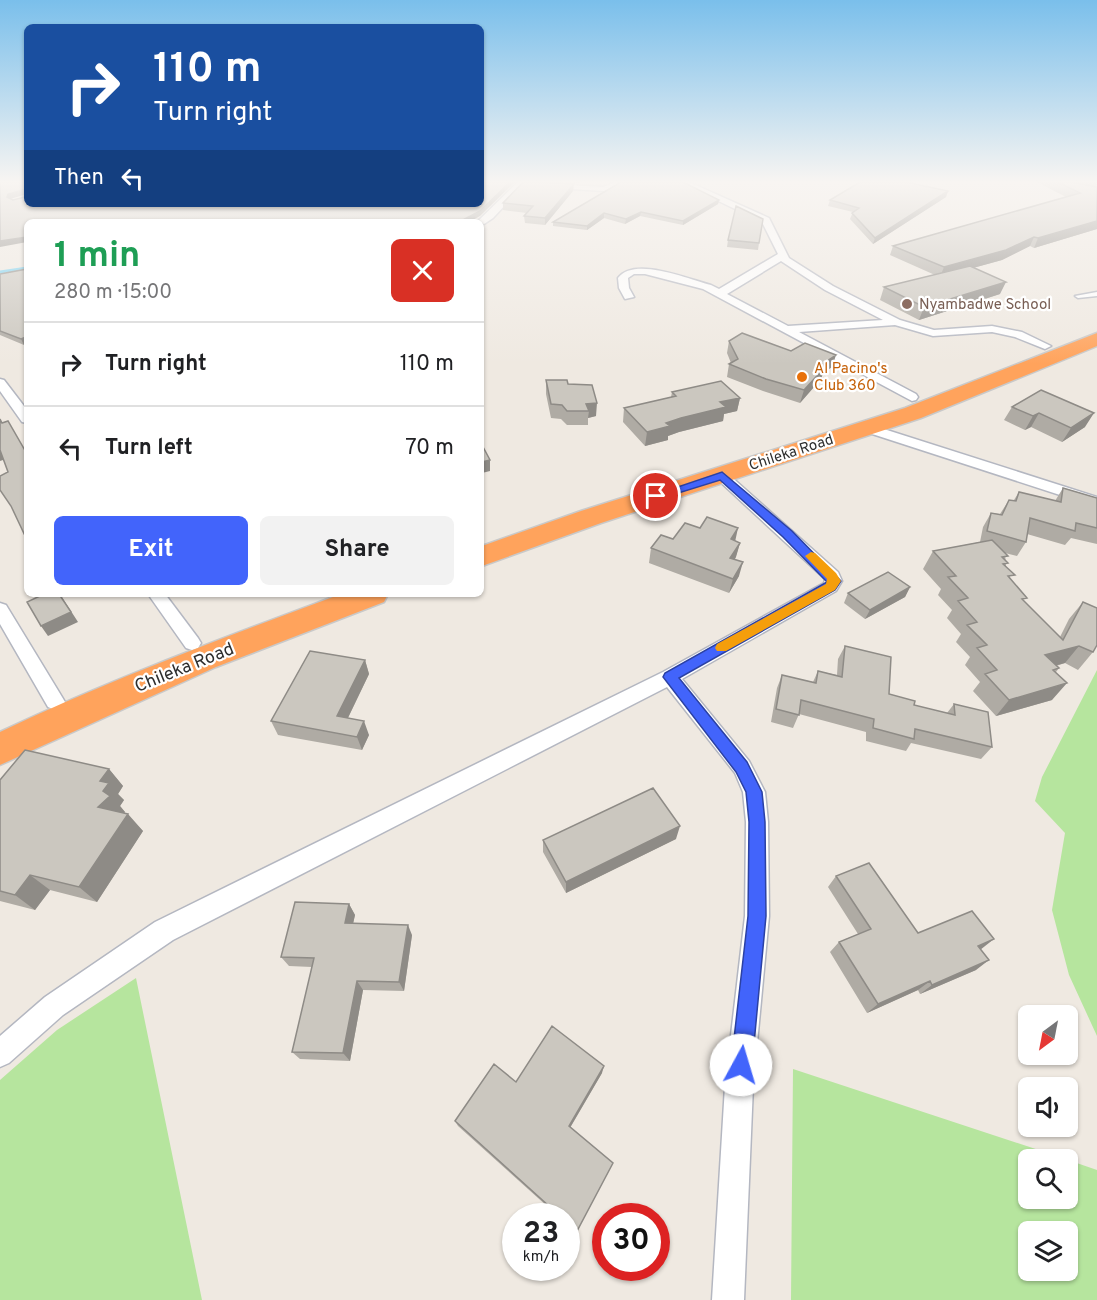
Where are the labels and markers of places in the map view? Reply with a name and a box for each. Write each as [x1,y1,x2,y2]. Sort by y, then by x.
place label: Nyambadwe School [919,296,1051,315]
marker: Nyambadwe School [900,297,914,311]
place label: Al Pacino's Club 360 [814,360,888,396]
marker: Al Pacino's Club 360 [795,370,809,384]
pin [630,470,681,521]

